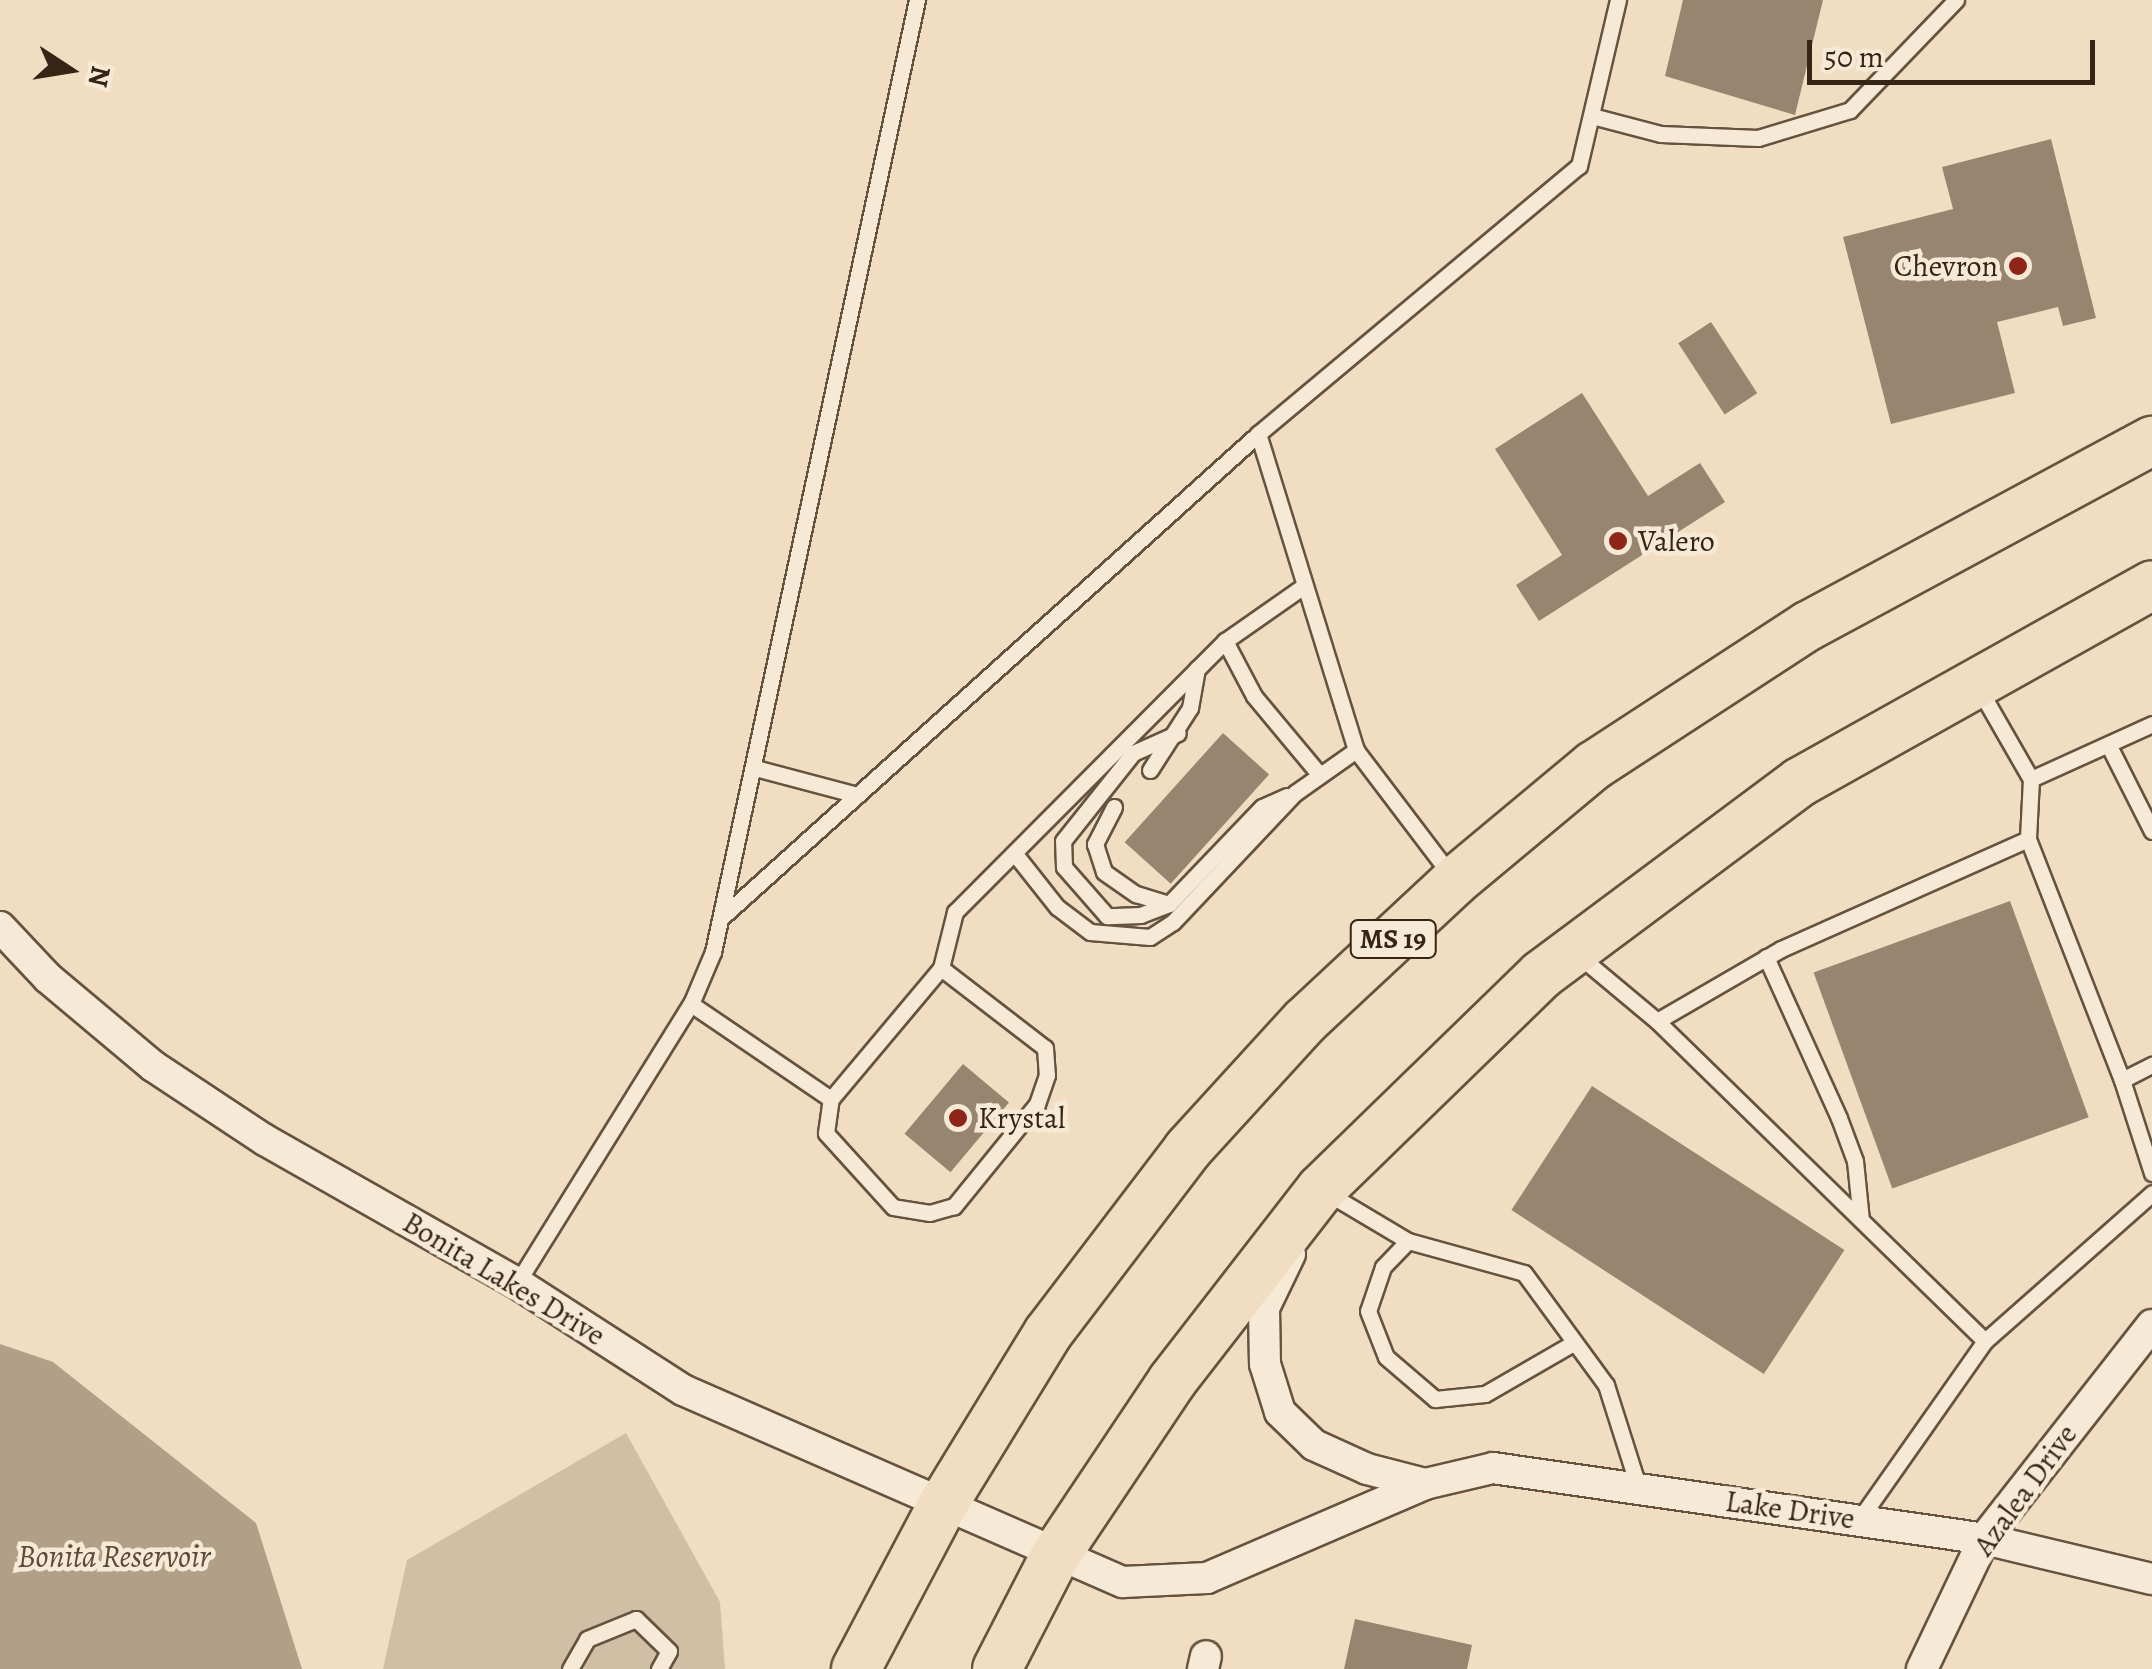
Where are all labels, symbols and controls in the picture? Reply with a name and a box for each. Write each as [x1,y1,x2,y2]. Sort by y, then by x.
north arrow [20,20,120,120]
scale bar [1812,20,2100,82]
text: 50 m [1824,37,1884,77]
text: N [79,62,120,90]
place label: Chevron [1894,248,1998,284]
marker: Chevron [2007,255,2029,277]
place label: Valero [1638,523,1715,559]
marker: Valero [1607,530,1629,552]
road number: MS 19 [1348,916,1438,962]
place label: Krystal [978,1100,1065,1136]
marker: Krystal [947,1107,969,1129]
street label: Bonita Lakes Drive [396,1204,612,1354]
street label: Azalea Drive [1965,1417,2085,1563]
street label: Lake Drive [1723,1483,1857,1537]
water label: Bonita Reservoir [18,1537,210,1575]

